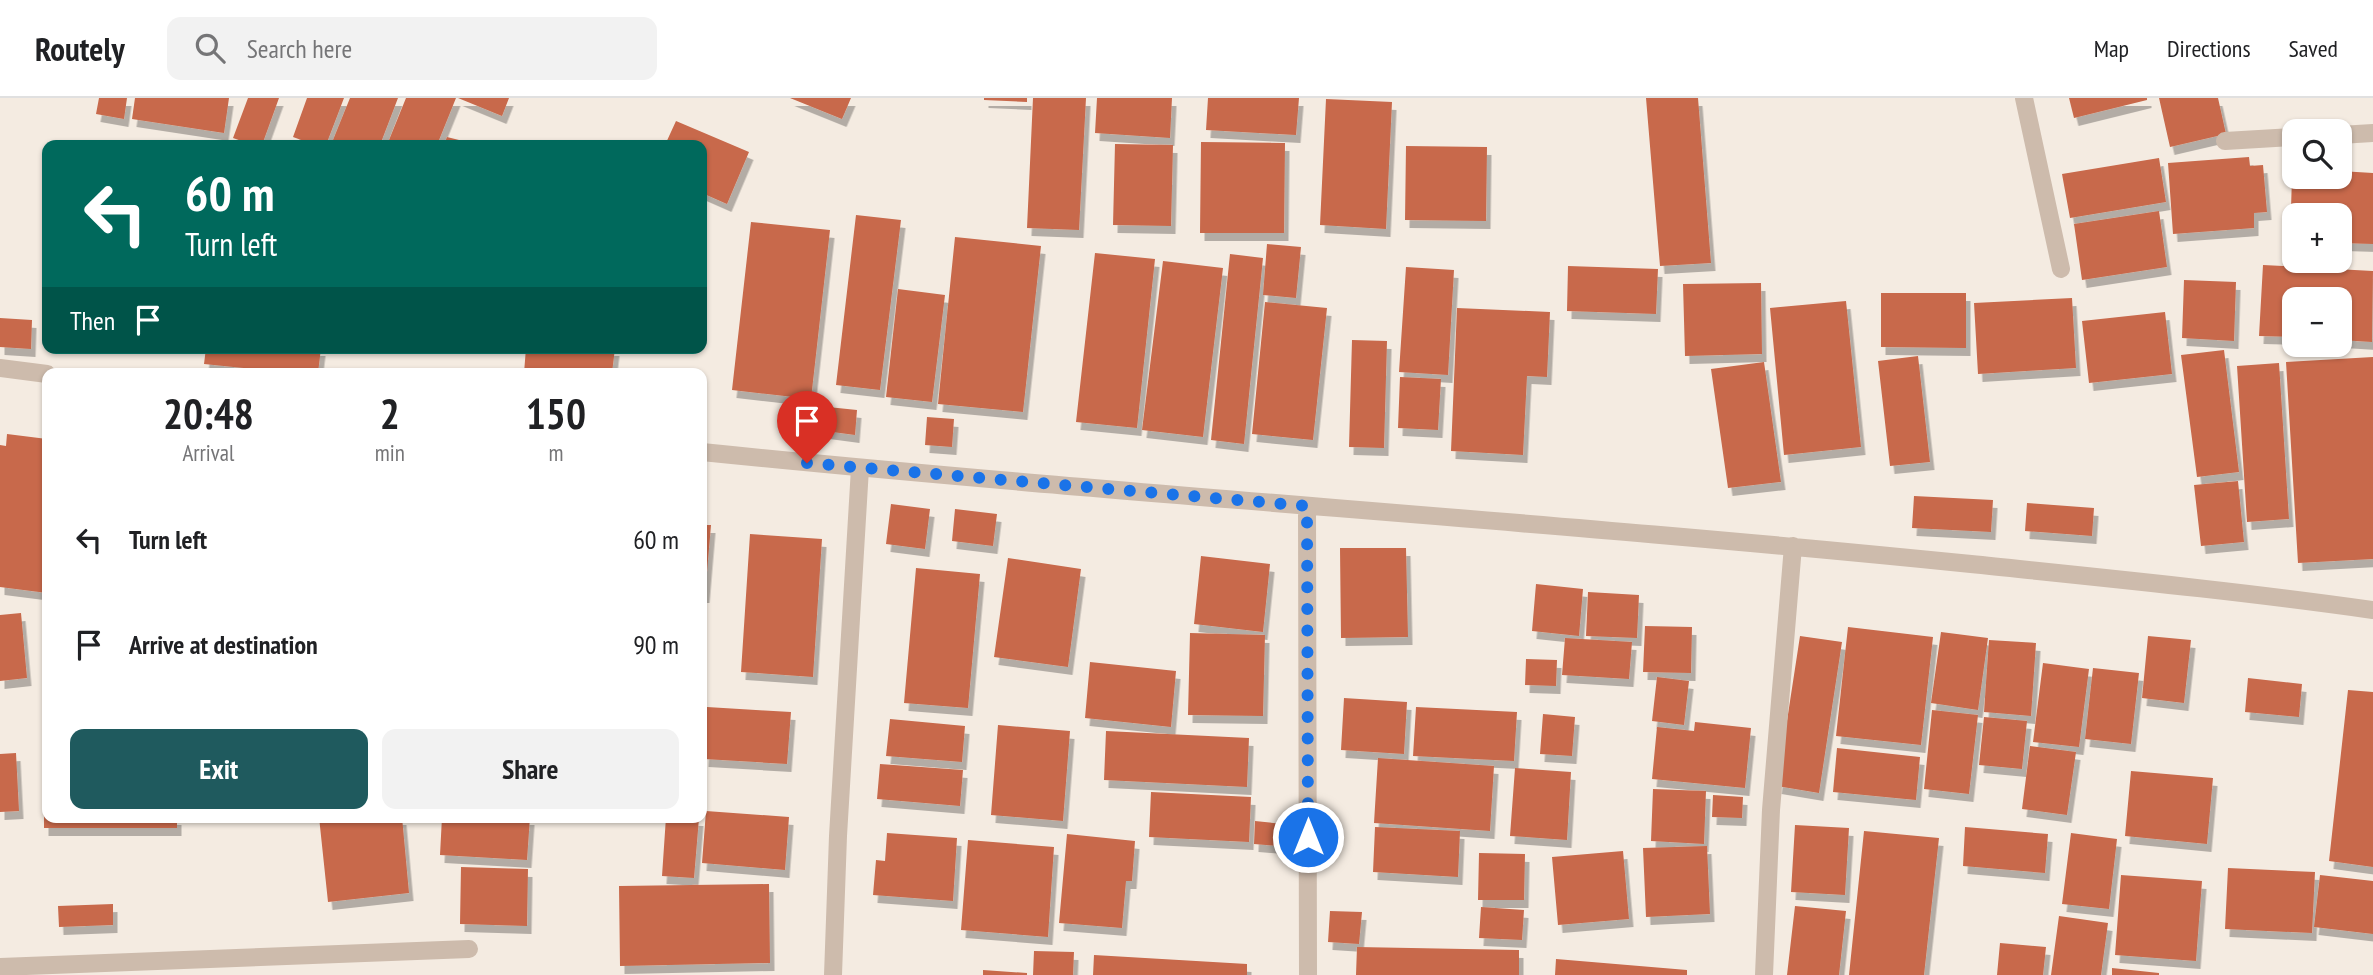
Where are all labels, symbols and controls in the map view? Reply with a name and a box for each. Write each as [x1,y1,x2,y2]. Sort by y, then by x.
search box [167,17,657,80]
text: Routely [35,27,125,70]
icon: search [191,29,229,67]
text: Search here [247,32,352,65]
text: Map [2094,33,2129,64]
text: Directions [2167,33,2251,64]
text: Saved [2289,33,2338,64]
map controls [2282,119,2352,357]
button: search [2282,119,2352,189]
text: 60 m [185,161,274,225]
icon: left [70,168,161,259]
button: + [2282,203,2352,273]
text: Turn left [185,223,277,265]
button: − [2282,287,2352,357]
icon: arrive [129,301,167,339]
text: Then [70,304,115,337]
text: 20:48 [163,386,254,441]
text: 2 [380,386,400,441]
text: 150 [526,386,586,441]
pin [777,391,837,463]
icon: arrive [788,402,826,440]
text: Arrival [182,438,234,467]
text: min [375,438,405,467]
text: m [548,438,563,467]
icon: left [70,521,108,559]
text: Turn left [129,523,207,556]
text: 60 m [633,523,679,556]
icon: arrive [70,626,108,664]
text: Arrive at destination [129,628,318,661]
text: 90 m [633,628,679,661]
button: Exit [70,729,368,809]
button: Share [382,729,679,809]
position arrow [1271,800,1345,874]

